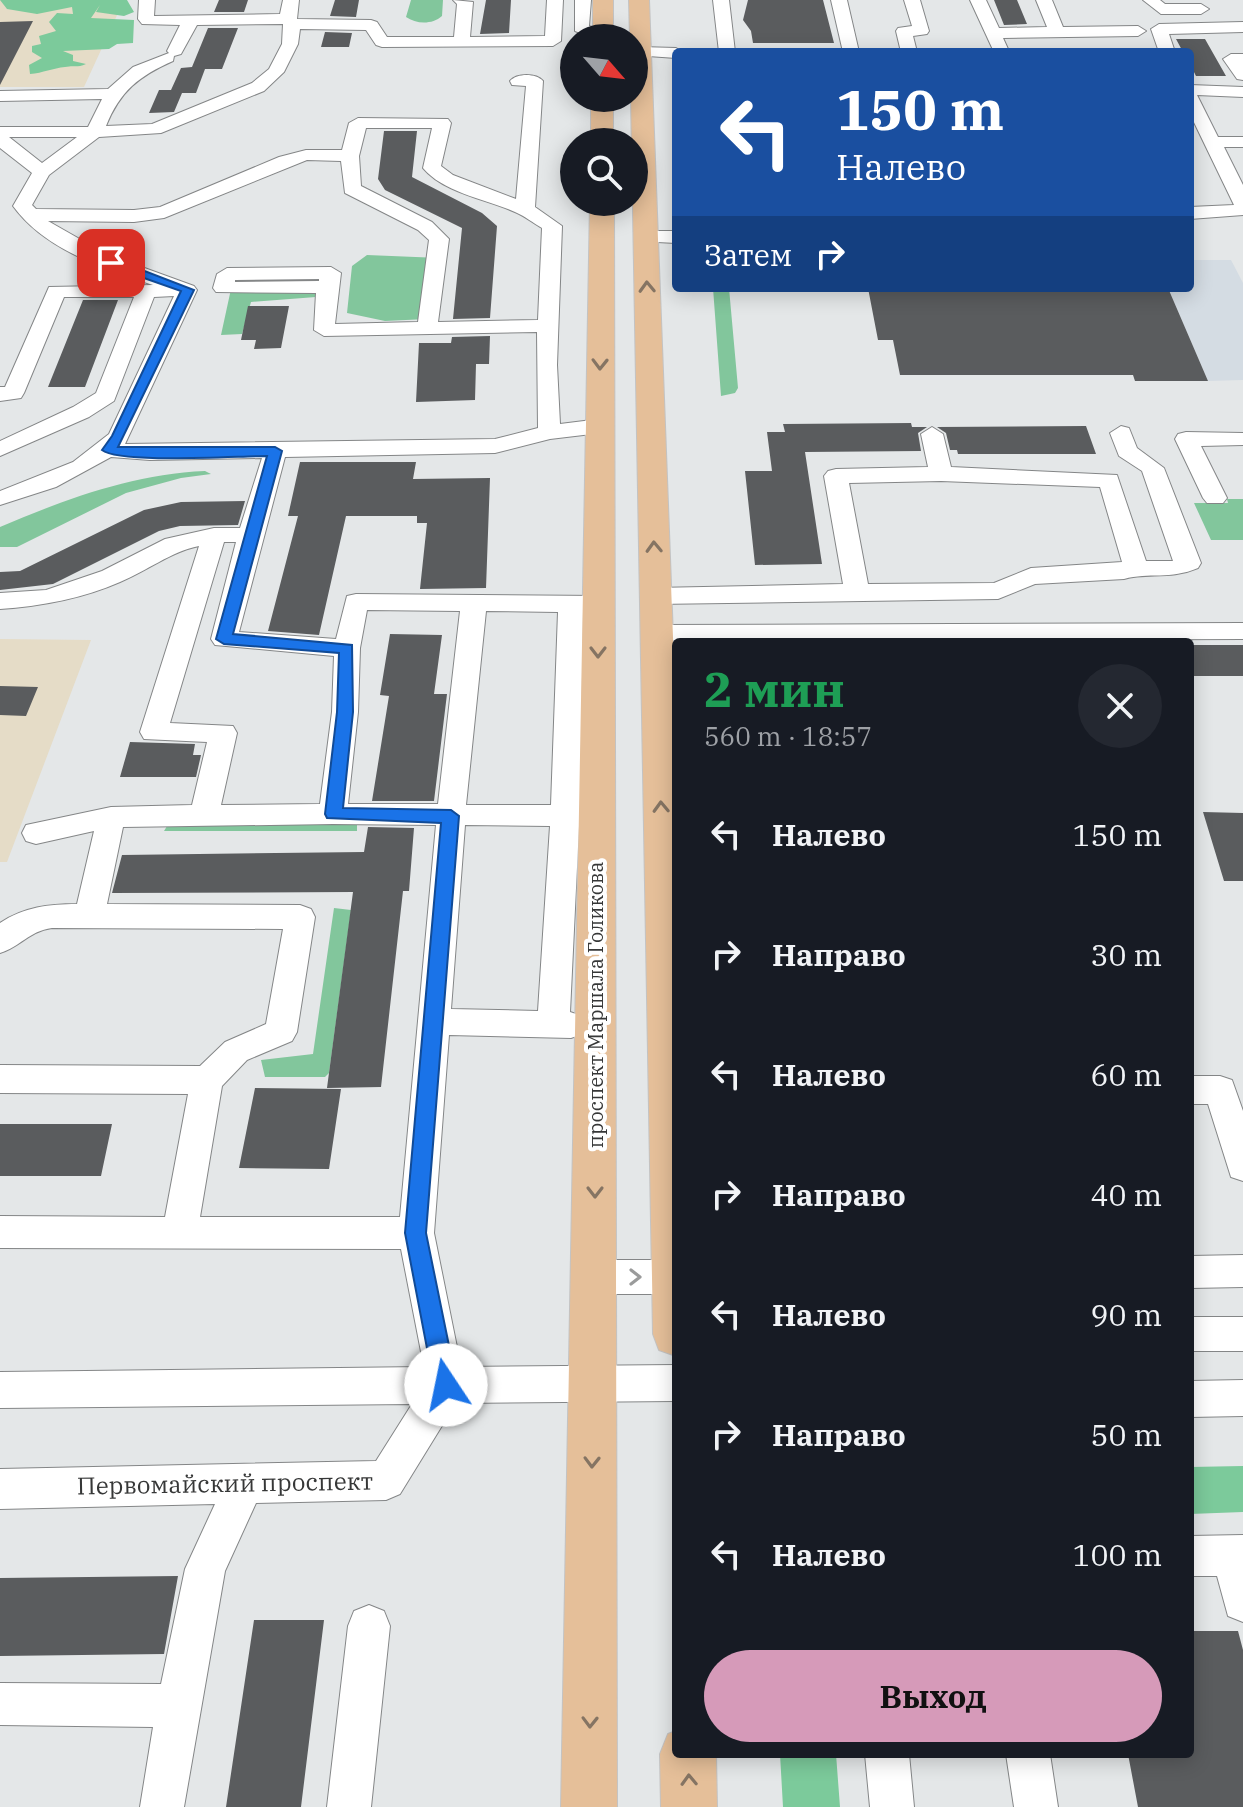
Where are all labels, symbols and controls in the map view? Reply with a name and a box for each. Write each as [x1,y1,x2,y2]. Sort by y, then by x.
north arrow [560,24,648,112]
map controls [560,24,648,216]
text: 150 m [836,73,1004,145]
icon: left [704,80,808,184]
button: search [560,128,648,216]
text: Налево [836,143,966,190]
pin [77,229,145,297]
icon: right [808,232,852,276]
text: Затем [704,235,792,274]
icon: arrive [89,241,133,285]
one-way arrow [638,280,655,293]
one-way arrow [592,358,609,371]
one-way arrow [645,540,663,553]
one-way arrow [589,646,607,659]
text: 2 мин [704,658,845,720]
button: close [1078,664,1162,748]
text: 560 m · 18:57 [704,719,872,753]
one-way arrow [653,800,670,813]
icon: left [704,812,748,856]
text: Налево [772,815,886,854]
text: 150 m [1072,815,1162,854]
street label: проспект Маршала Голикова [582,862,609,1148]
icon: right [704,932,748,976]
text: Направо [772,935,906,974]
text: 30 m [1090,935,1162,974]
icon: left [704,1052,748,1096]
text: Налево [772,1055,886,1094]
text: 60 m [1090,1055,1162,1094]
icon: right [704,1172,748,1216]
text: Направо [772,1175,906,1214]
text: 40 m [1090,1175,1162,1214]
one-way arrow [586,1186,604,1199]
one-way arrow [629,1268,642,1286]
icon: left [704,1292,748,1336]
text: Налево [772,1295,886,1334]
text: 90 m [1090,1295,1162,1334]
position arrow [404,1343,488,1427]
icon: right [704,1412,748,1456]
text: Направо [772,1415,906,1454]
text: 50 m [1090,1415,1162,1454]
one-way arrow [583,1456,601,1469]
street label: Первомайский проспект [77,1464,373,1502]
icon: left [704,1532,748,1576]
text: Налево [772,1535,886,1574]
text: 100 m [1072,1535,1162,1574]
button: Выход [704,1650,1162,1742]
one-way arrow [581,1716,598,1729]
one-way arrow [680,1774,697,1786]

